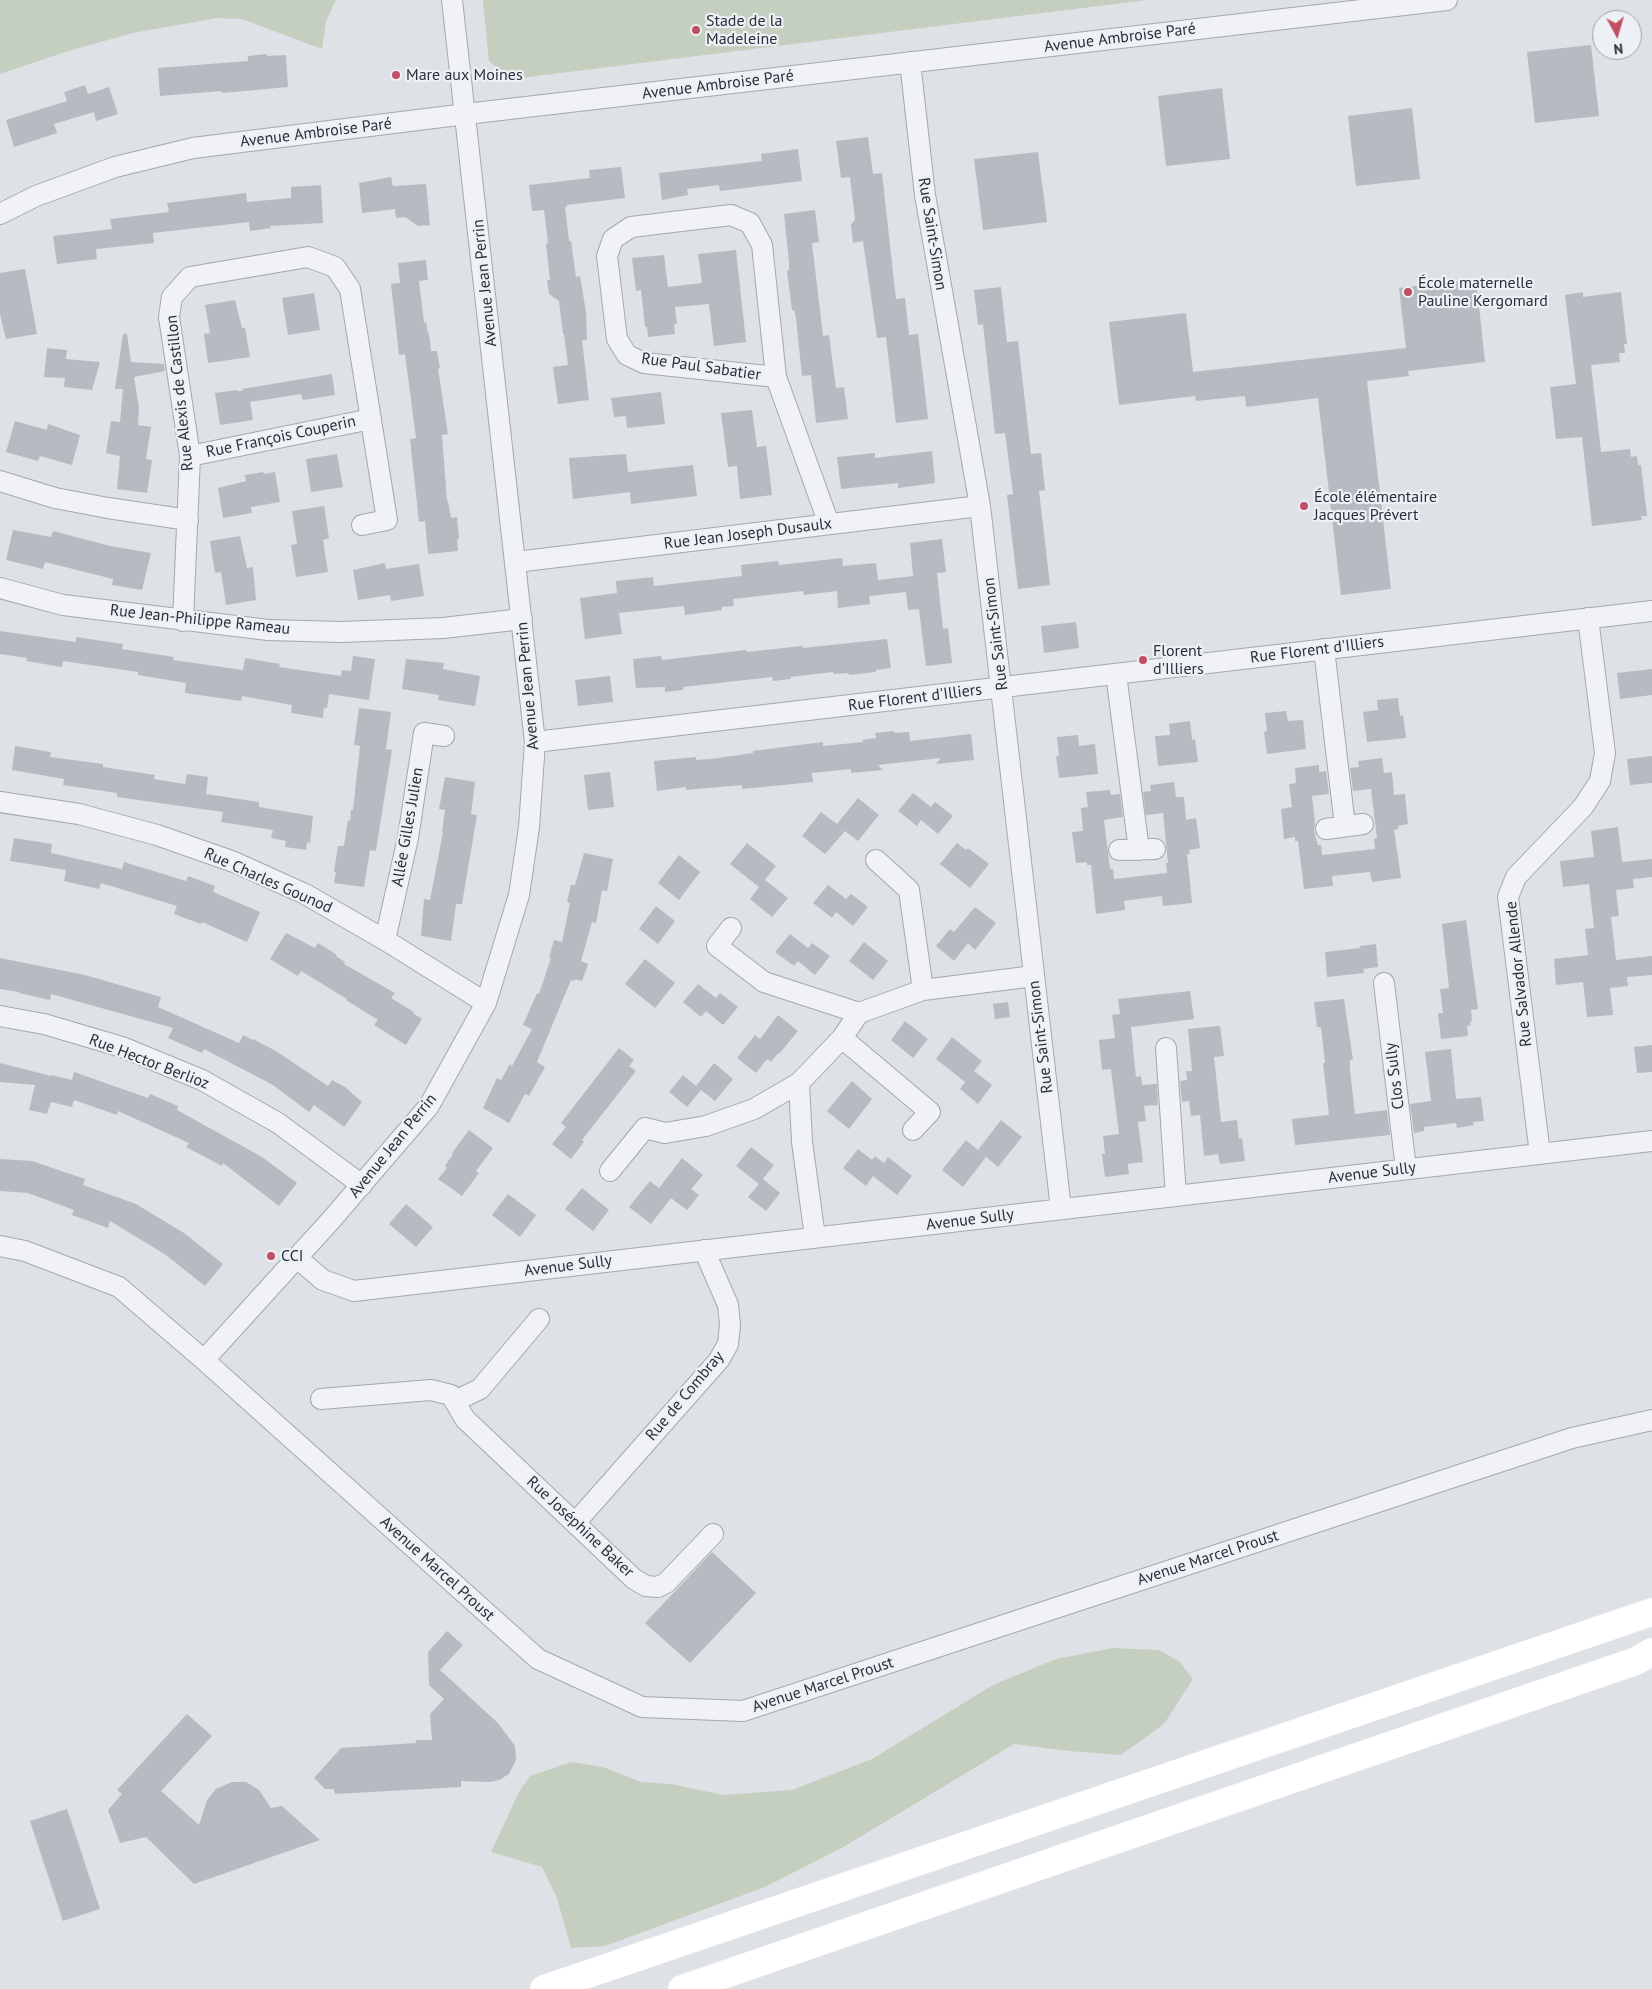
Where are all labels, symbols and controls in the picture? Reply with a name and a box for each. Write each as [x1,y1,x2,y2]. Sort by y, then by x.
north arrow [1592,10,1642,60]
place label: Stade de la Madeleine [706,11,782,49]
street label: Avenue Ambroise Paré [1043,19,1197,57]
marker: Stade de la Madeleine [690,24,702,36]
text: N [1613,39,1624,58]
place label: Mare aux Moines [406,65,523,85]
street label: Avenue Ambroise Paré [641,66,795,104]
marker: Mare aux Moines [390,69,402,81]
street label: Avenue Ambroise Paré [239,114,393,152]
street label: Rue Saint-Simon [914,176,950,292]
street label: Avenue Jean Perrin [469,218,501,348]
place label: École maternelle Pauline Kergomard [1418,273,1548,311]
marker: École maternelle Pauline Kergomard [1402,286,1414,298]
street label: Rue Alexis de Castillon [162,314,198,472]
street label: Rue Paul Sabatier [640,349,762,385]
street label: Rue François Couperin [204,412,358,462]
place label: École élémentaire Jacques Prévert [1314,487,1437,525]
marker: École élémentaire Jacques Prévert [1298,500,1310,512]
street label: Rue Jean Joseph Dusaulx [663,514,833,554]
street label: Rue Saint-Simon [980,576,1012,692]
street label: Rue Jean-Philippe Rameau [109,601,291,639]
street label: Avenue Jean Perrin [513,621,543,751]
street label: Rue Florent d'Illiers [1249,632,1385,668]
place label: Florent d'Illiers [1153,641,1204,679]
marker: Florent d'Illiers [1137,654,1149,666]
street label: Rue Florent d'Illiers [847,680,983,716]
street label: Allée Gilles Julien [388,766,428,888]
street label: Rue Charles Gounod [201,844,335,918]
street label: Rue Salvador Allende [1502,900,1536,1048]
street label: Rue Saint-Simon [1025,979,1057,1095]
street label: Rue Hector Berlioz [86,1030,212,1094]
street label: Clos Sully [1381,1041,1409,1111]
street label: Avenue Jean Perrin [345,1090,441,1202]
street label: Avenue Sully [1327,1158,1417,1188]
street label: Avenue Sully [925,1205,1015,1235]
place label: CCI [281,1246,304,1266]
marker: CCI [265,1250,277,1262]
street label: Avenue Sully [523,1251,613,1281]
street label: Rue de Combray [642,1347,728,1445]
street label: Rue Joséphine Baker [522,1472,638,1582]
street label: Avenue Marcel Proust [376,1513,498,1625]
street label: Avenue Marcel Proust [1135,1526,1281,1590]
street label: Avenue Marcel Proust [750,1653,896,1717]

